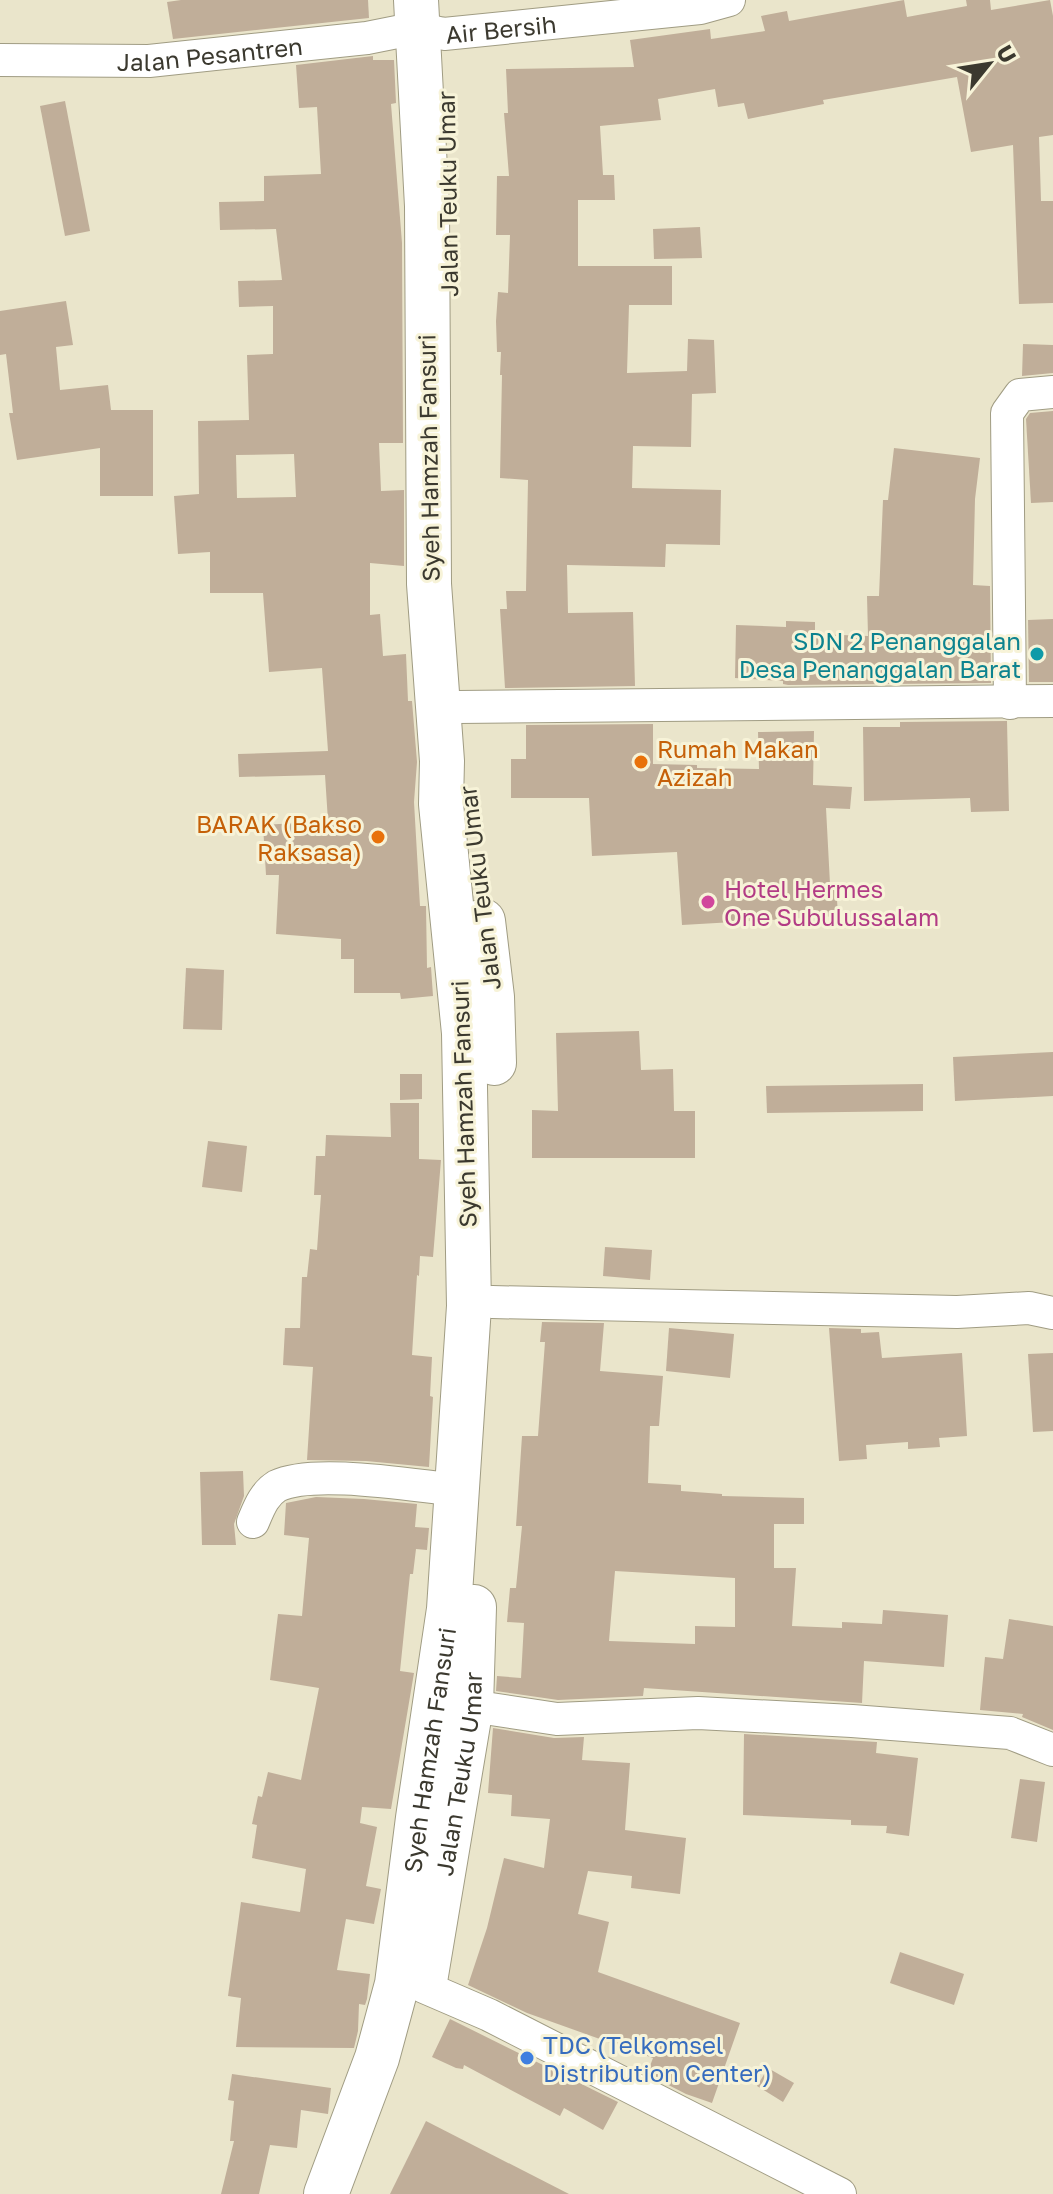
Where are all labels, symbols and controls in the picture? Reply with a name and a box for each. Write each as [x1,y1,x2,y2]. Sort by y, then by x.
street label: Air Bersih [444,8,558,48]
north arrow [949,24,1029,104]
street label: Jalan Pesantren [117,30,304,76]
text: U [991,40,1022,67]
street label: Jalan Teuku Umar [431,91,463,297]
street label: Syeh Hamzah Fansuri [411,334,445,582]
place label: SDN 2 Penanggalan Desa Penanggalan Barat [739,626,1021,683]
marker: SDN 2 Penanggalan Desa Penanggalan Barat [1028,645,1046,663]
place label: Rumah Makan Azizah [657,734,819,791]
marker: Rumah Makan Azizah [632,753,650,771]
street label: Jalan Teuku Umar [452,784,506,992]
place label: BARAK (Bakso Raksasa) [196,809,362,866]
marker: BARAK (Bakso Raksasa) [369,828,387,846]
place label: Hotel Hermes One Subulussalam [724,874,939,931]
marker: Hotel Hermes One Subulussalam [699,893,717,911]
street label: Syeh Hamzah Fansuri [444,980,482,1228]
street label: Syeh Hamzah Fansuri [397,1625,461,1874]
street label: Jalan Teuku Umar [428,1671,487,1878]
place label: TDC (Telkomsel Distribution Center) [543,2030,772,2087]
marker: TDC (Telkomsel Distribution Center) [518,2049,536,2067]

